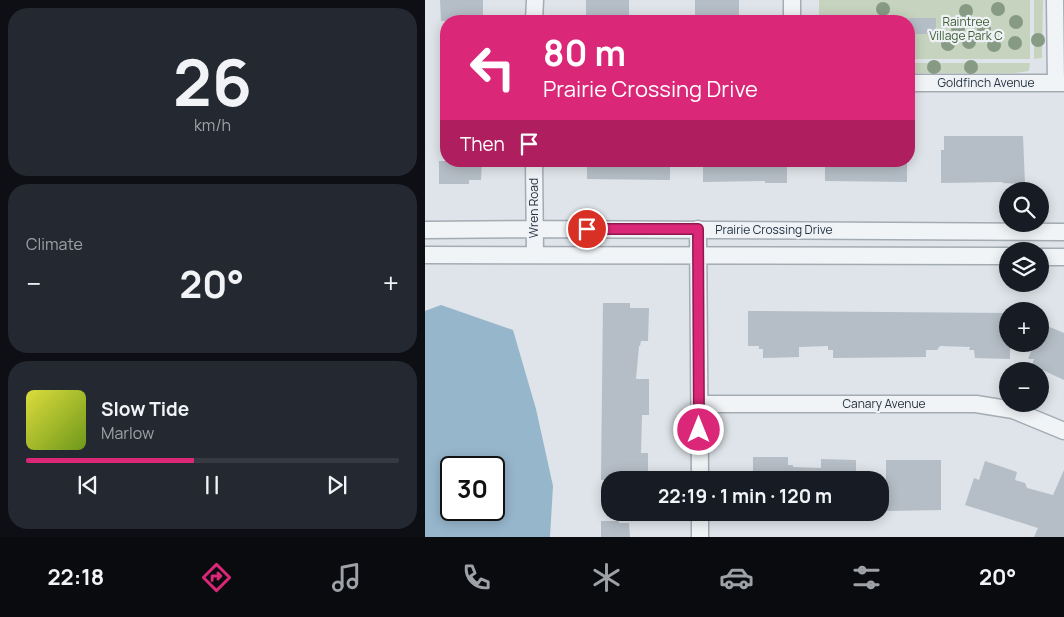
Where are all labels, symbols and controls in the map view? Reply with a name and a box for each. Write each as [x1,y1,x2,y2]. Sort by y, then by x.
park label: Raintree Village Park C [929,13,1003,44]
text: 80 m [543,29,626,77]
icon: left [460,35,525,100]
text: 26 [173,37,252,126]
text: Prairie Crossing Drive [543,74,758,104]
street label: Goldfinch Avenue [937,74,1035,91]
text: km/h [194,114,231,136]
icon: arrive [515,130,543,158]
text: Then [460,131,505,157]
street label: Wren Road [525,178,542,238]
map controls [999,182,1049,412]
button: search [999,182,1049,232]
pin [566,208,608,250]
icon: arrive [573,215,601,243]
street label: Prairie Crossing Drive [715,221,833,238]
text: Climate [26,233,83,255]
button: layers [999,242,1049,292]
text: 20° [180,257,244,309]
text: − [26,264,41,302]
text: + [383,264,399,302]
button: + [999,302,1049,352]
button: − [999,362,1049,412]
street label: Canary Avenue [842,395,926,412]
text: Slow Tide [101,396,189,422]
position arrow [672,403,724,455]
text: Marlow [101,422,154,444]
speed limit sign: 30 [440,456,505,521]
icon: previous [74,471,102,499]
icon: pause [198,471,226,499]
icon: next [323,471,351,499]
text: 22:19 · 1 min · 120 m [658,483,832,509]
icon: directions [199,560,234,595]
icon: music [329,560,364,595]
icon: phone [459,560,494,595]
icon: climate [589,560,624,595]
icon: car [719,560,754,595]
icon: filters [849,560,884,595]
text: 22:18 [47,562,104,592]
text: 20° [979,562,1016,592]

